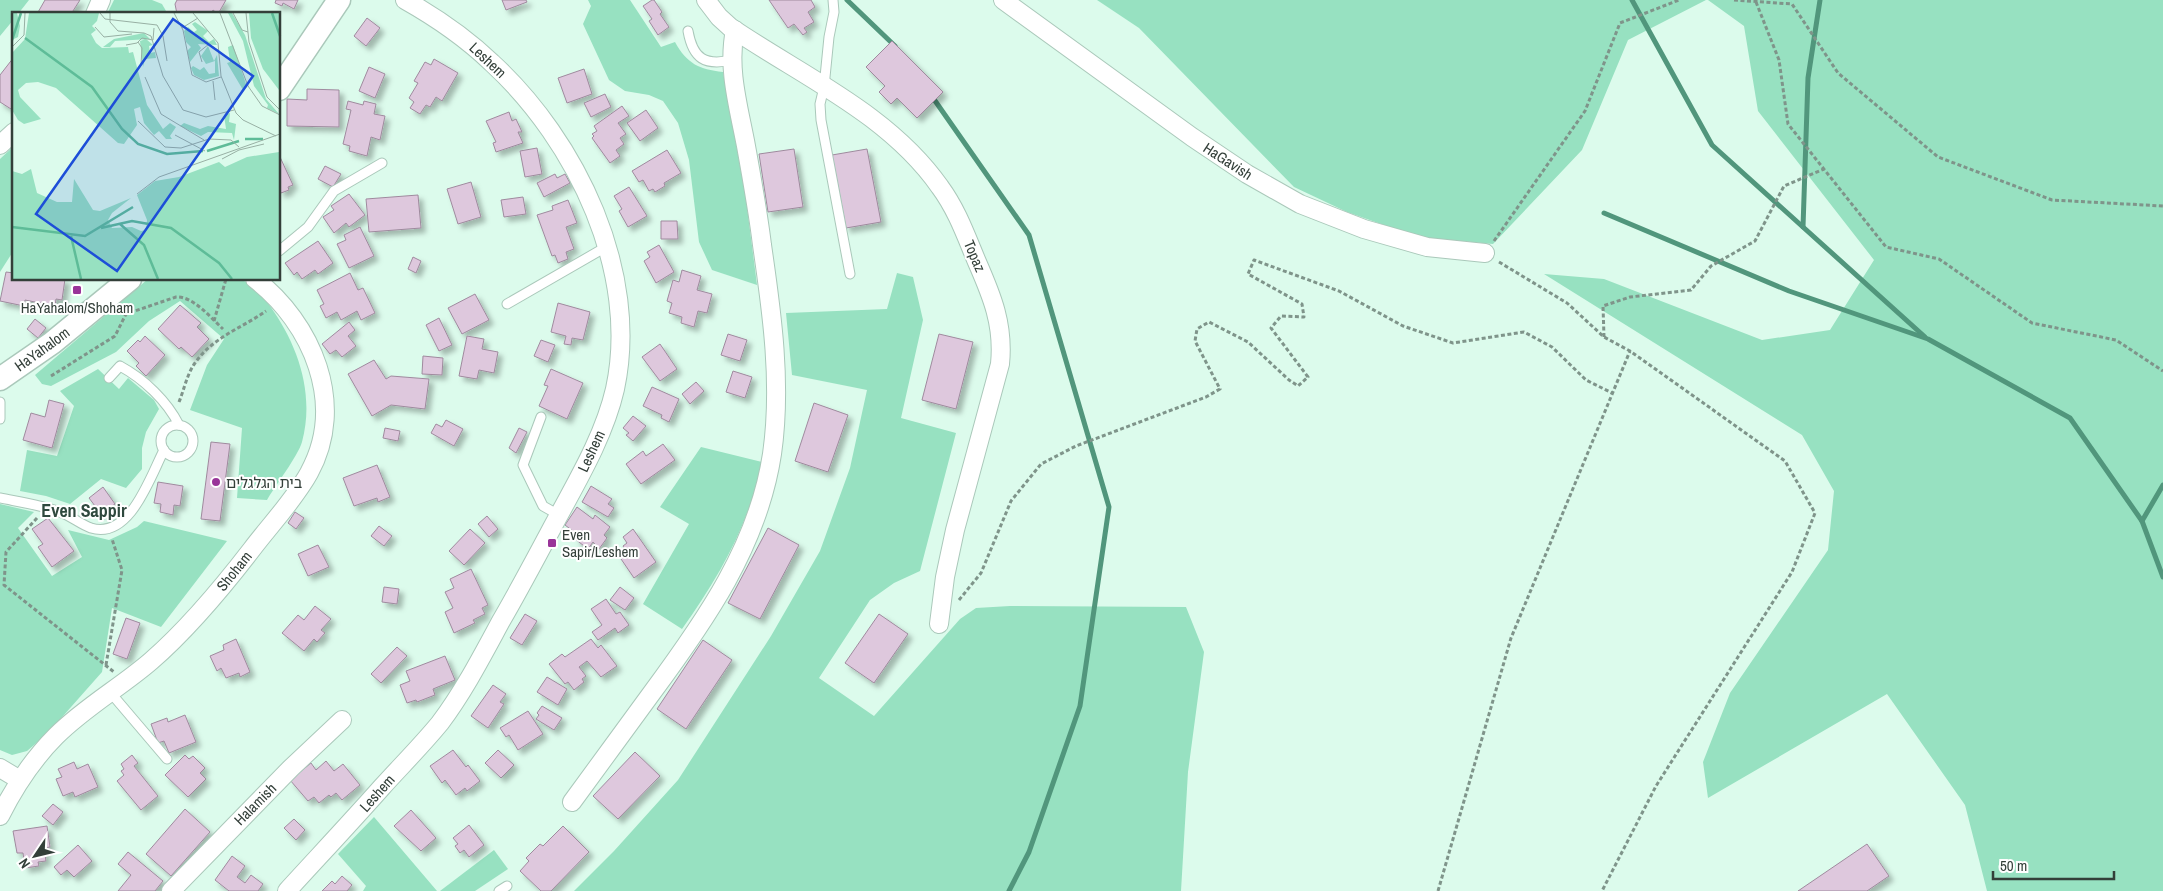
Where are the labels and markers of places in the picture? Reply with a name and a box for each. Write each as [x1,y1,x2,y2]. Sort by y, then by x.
marker: HaYahalom/Shoham [71,284,83,296]
place label: HaYahalom/Shoham [21,297,133,318]
place label: בית הגלגלים [226,472,303,493]
marker: בית הגלגלים [210,476,222,488]
place label: Even Sapir/Leshem [562,524,639,562]
marker: Even Sapir/Leshem [546,537,558,549]

